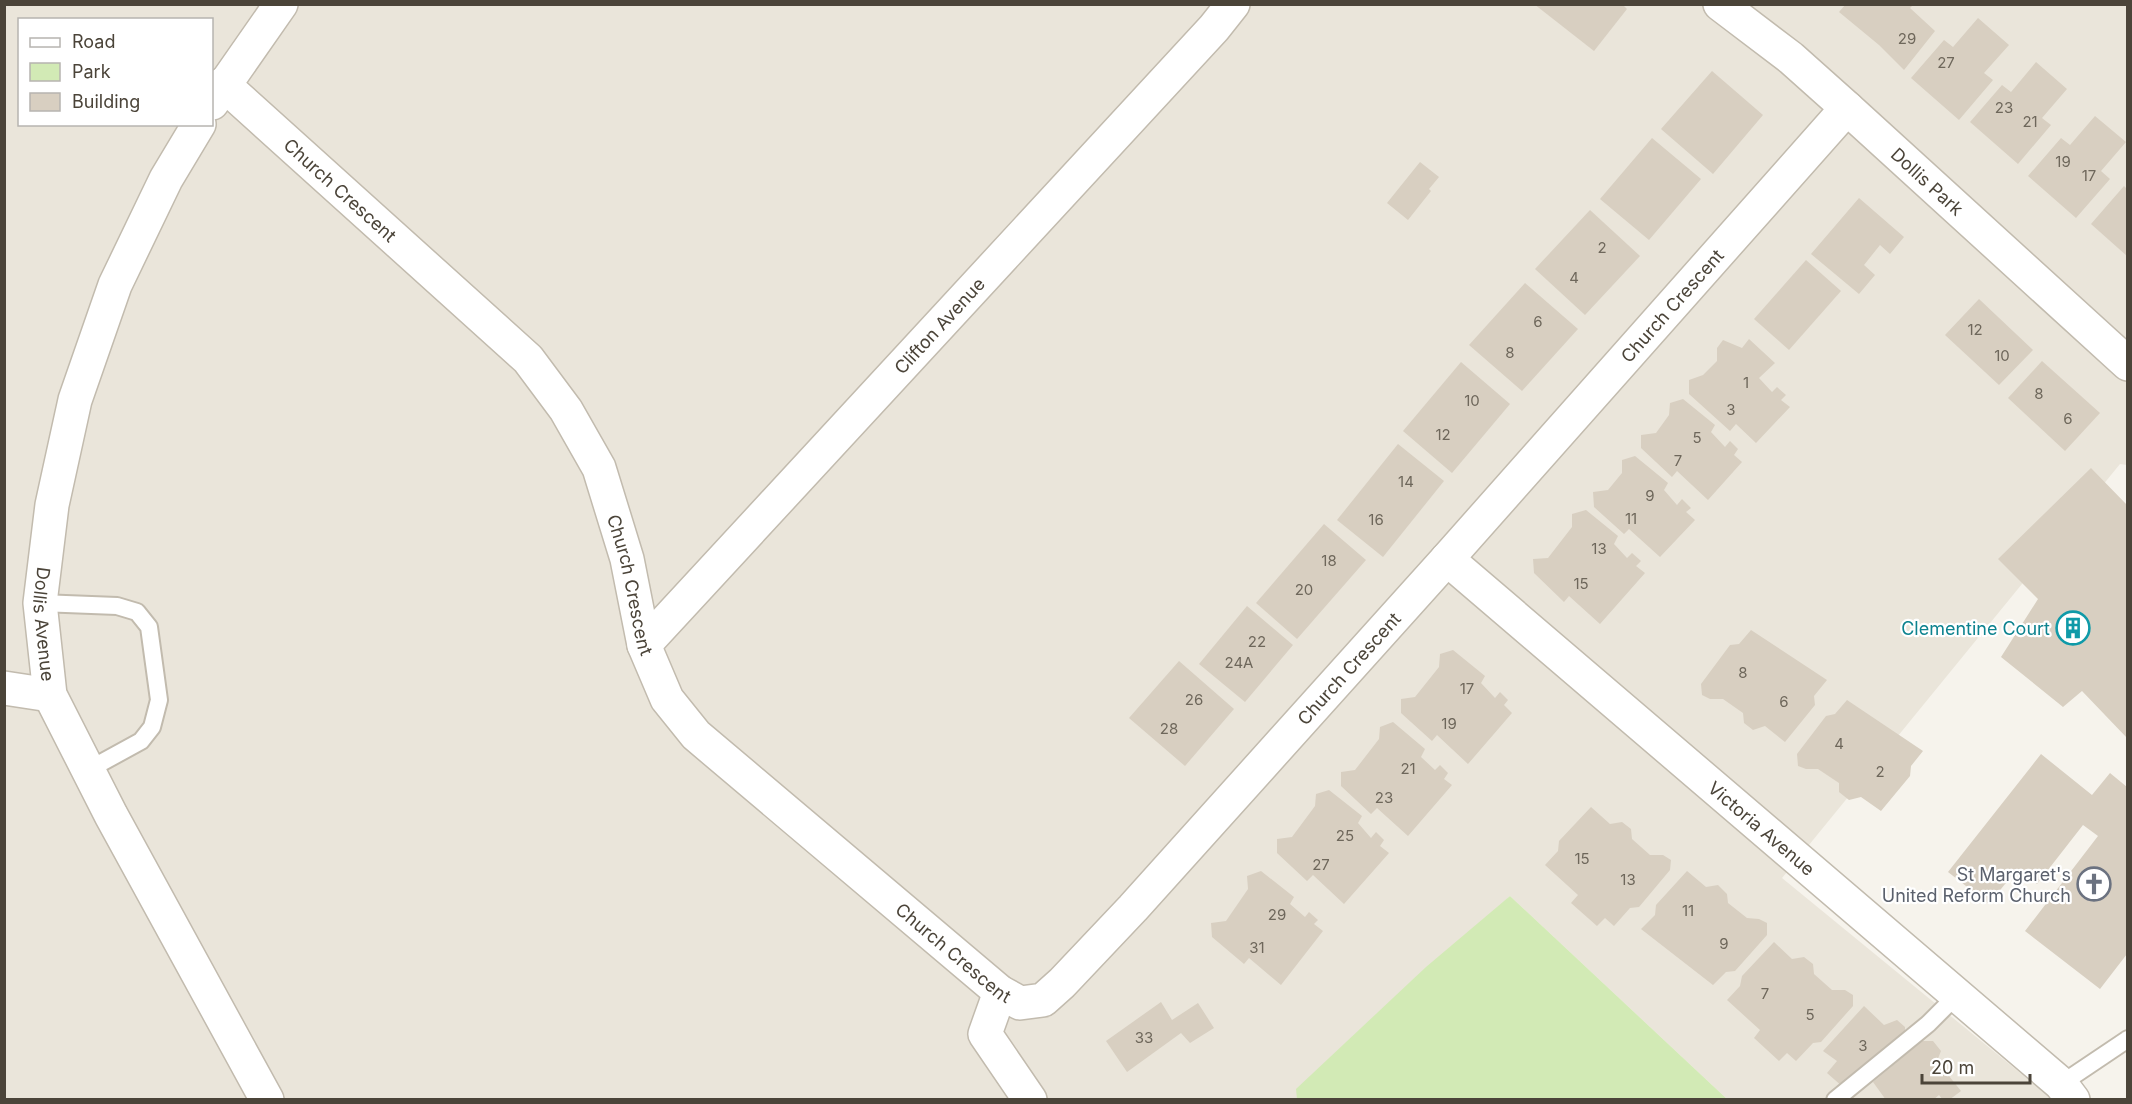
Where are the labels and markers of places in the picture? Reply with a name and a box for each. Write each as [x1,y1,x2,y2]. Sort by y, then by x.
building icon: Clementine Court [2055,610,2091,646]
place label: Clementine Court [1901,618,2050,639]
place label: St Margaret's United Reform Church [1882,864,2071,906]
church icon: St Margaret's United Reform Church [2076,866,2112,902]

